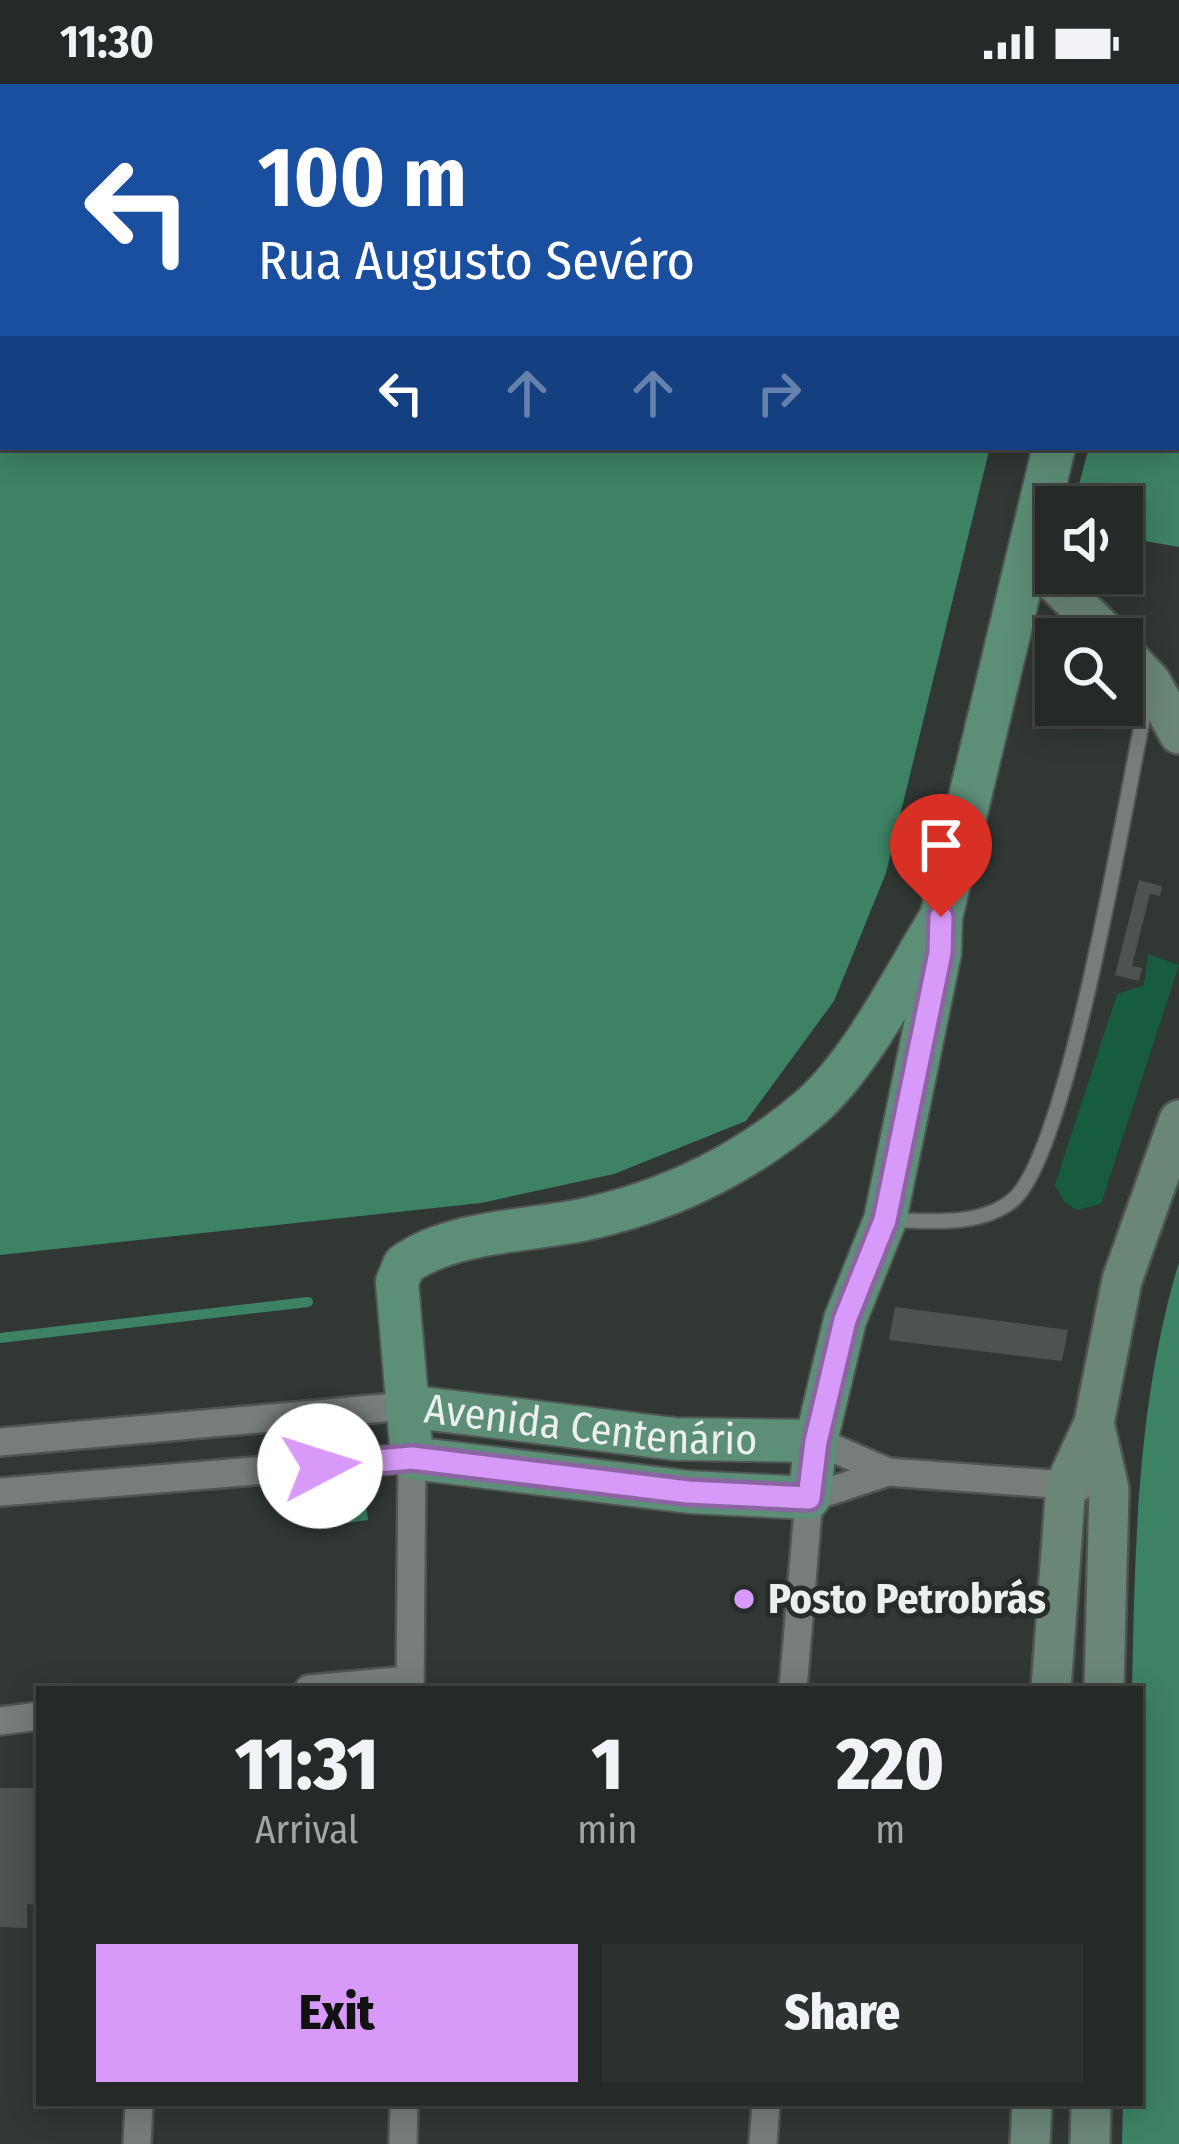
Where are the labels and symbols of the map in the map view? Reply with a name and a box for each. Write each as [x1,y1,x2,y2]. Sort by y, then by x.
pin [890,794,992,917]
street label: Avenida Centenário [422,1383,758,1465]
position arrow [257,1403,383,1529]
place label: Posto Petrobrás [768,1574,1046,1624]
marker: Posto Petrobrás [731,1586,757,1612]

